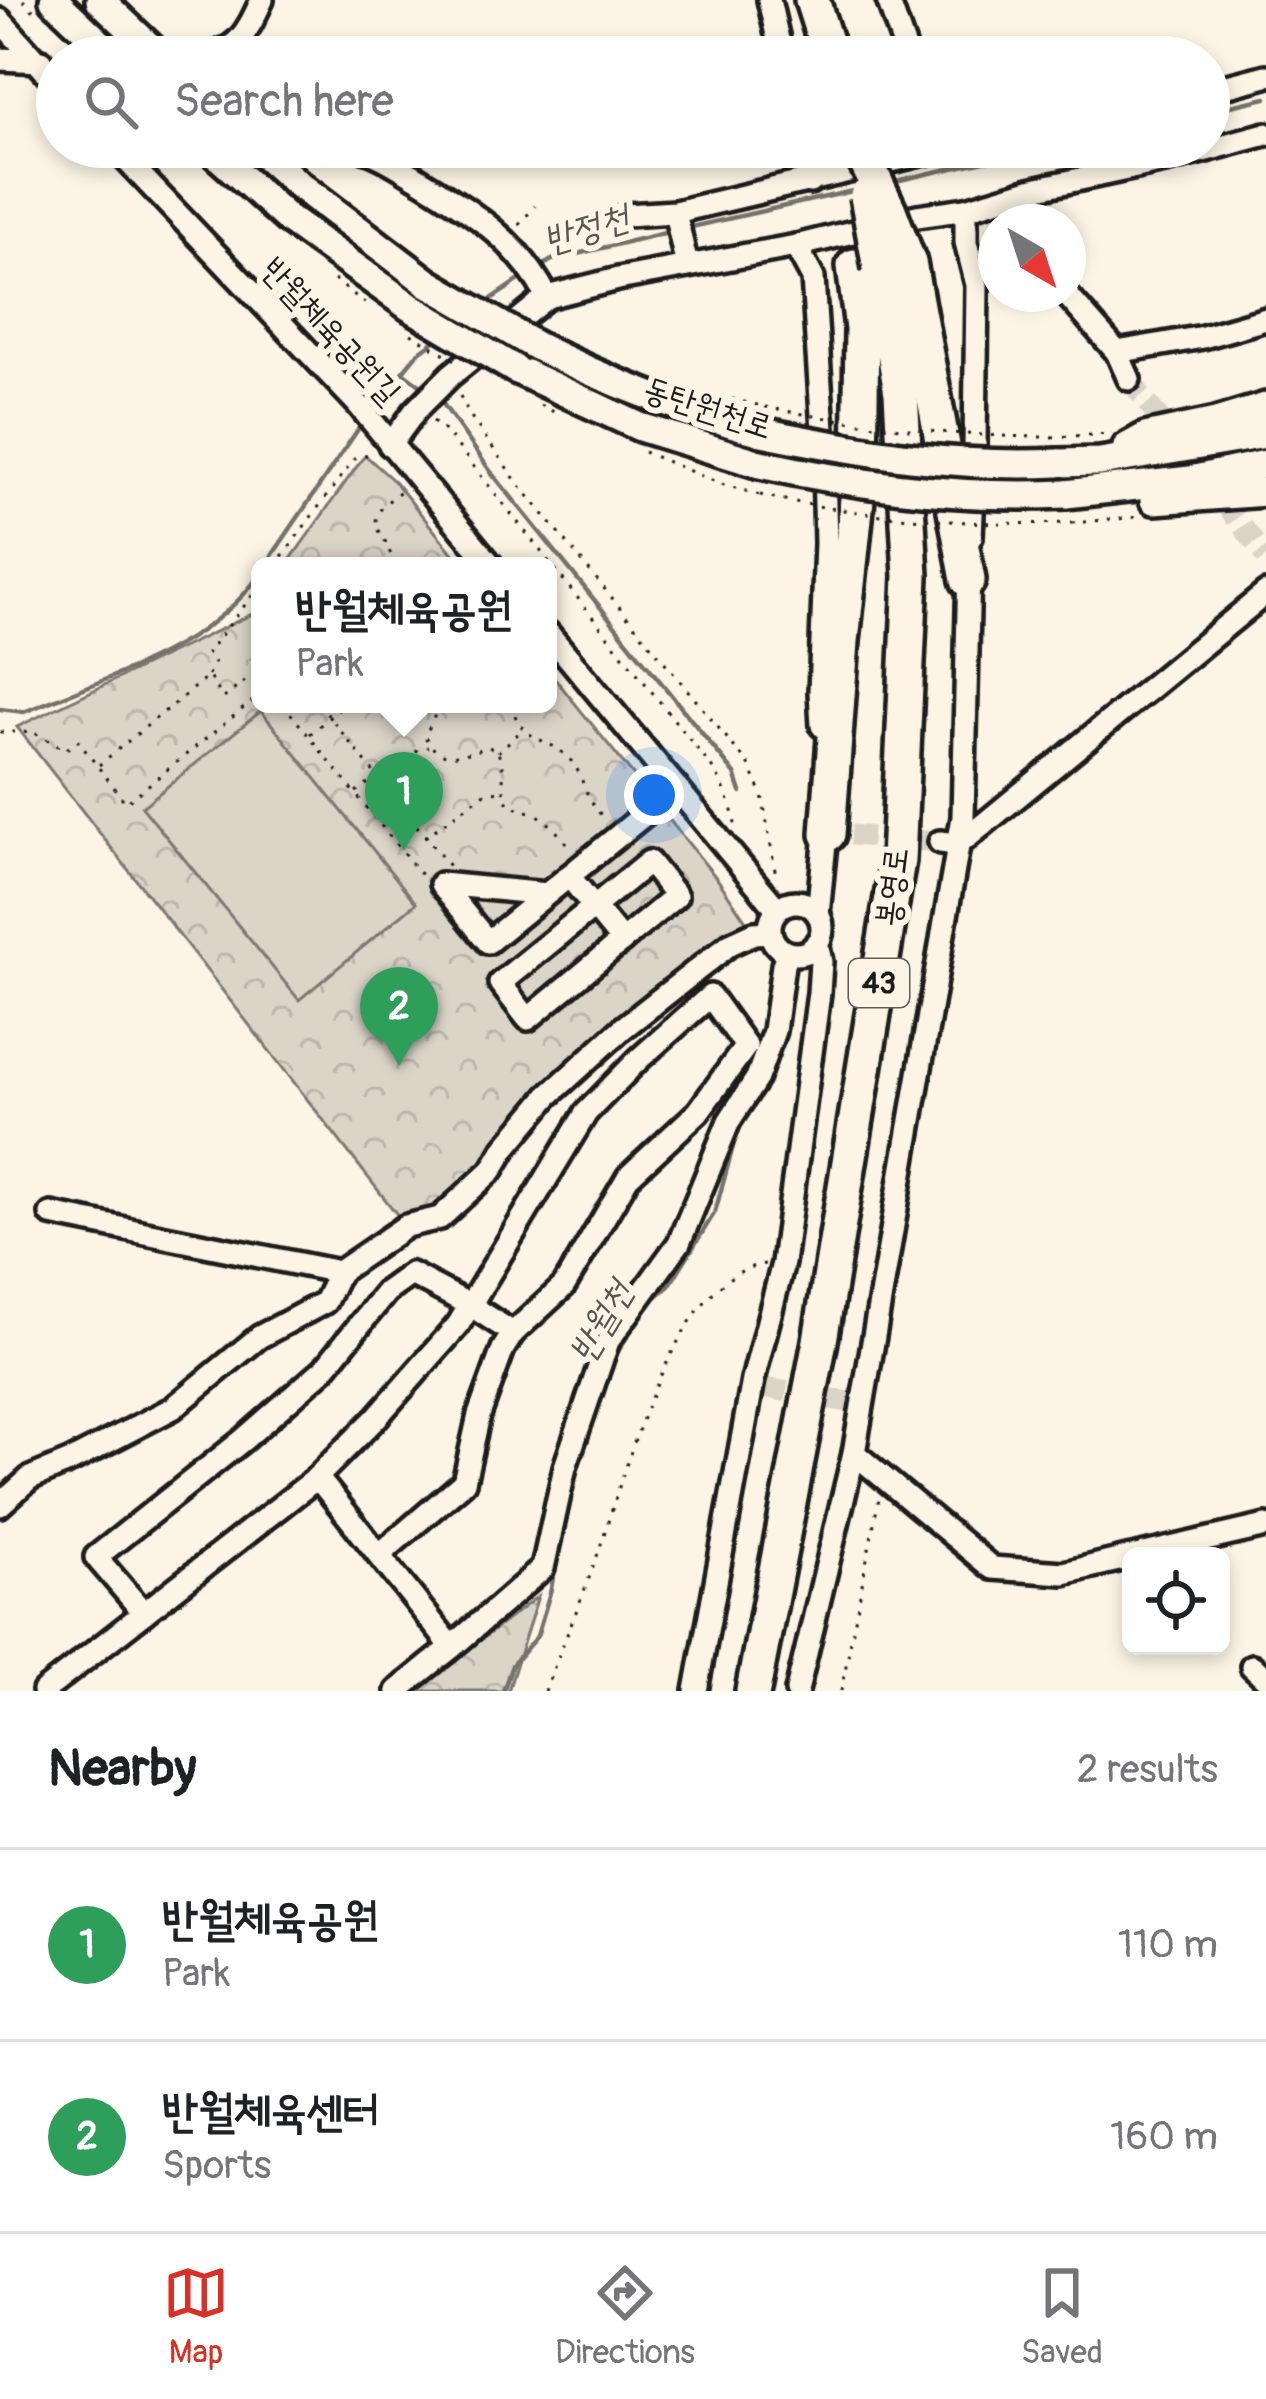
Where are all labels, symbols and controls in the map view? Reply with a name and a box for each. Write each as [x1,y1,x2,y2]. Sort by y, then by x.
search box [36,36,1230,168]
icon: search [78,69,144,135]
text: Search here [174,74,394,130]
water label: 반정천 [538,194,637,263]
north arrow [978,204,1086,312]
street label: 반월체육공원길 [253,249,409,413]
street label: 동탄원천로 [639,368,777,448]
popup [251,557,557,713]
text: 반월체육공원 [295,582,513,638]
text: Park [295,639,364,688]
pin: 1 [365,752,443,851]
your location [624,765,684,825]
street label: 봉영로 [867,845,917,929]
road number: 43 [849,959,909,1007]
pin: 2 [360,967,438,1066]
water label: 반월천 [559,1271,644,1371]
map controls [1122,1547,1230,1655]
button: locate [1122,1547,1230,1655]
text: Nearby [48,1737,196,1801]
text: 2 results [1077,1745,1218,1794]
text: 반월체육공원 [162,1892,379,1948]
text: 1 [79,1920,95,1969]
text: 110 m [1118,1920,1218,1969]
text: Park [162,1949,230,1998]
text: 반월체육센터 [162,2084,379,2140]
text: 2 [76,2112,98,2161]
text: 160 m [1110,2112,1218,2161]
text: Sports [162,2141,271,2190]
tab: Map [163,2260,229,2373]
tab: Directions [555,2260,695,2373]
tab: Saved [1021,2260,1103,2373]

